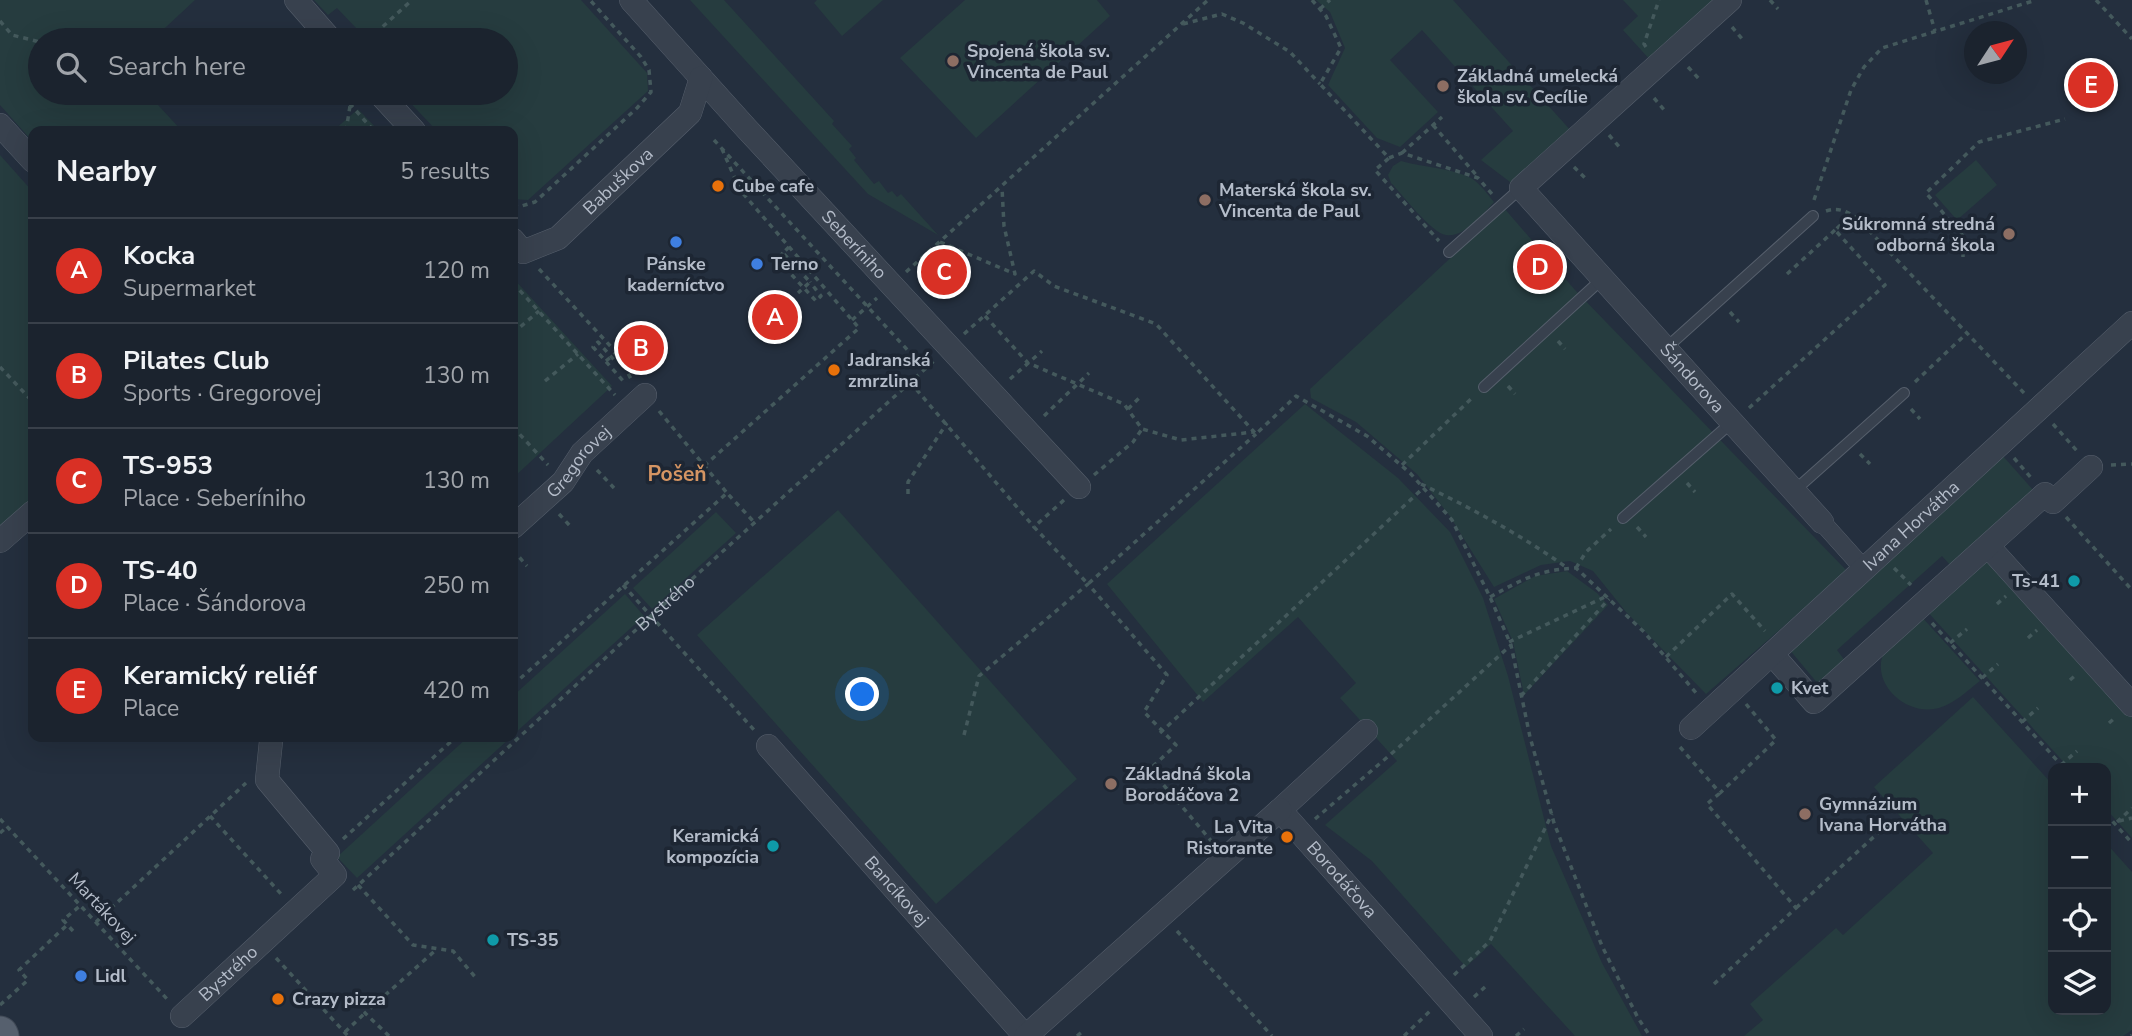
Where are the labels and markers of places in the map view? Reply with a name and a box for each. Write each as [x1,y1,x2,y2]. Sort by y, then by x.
place label: Spojená škola sv. Vincenta de Paul [966,39,1110,84]
marker: Spojená škola sv. Vincenta de Paul [945,53,961,69]
pin: E [2068,59,2114,111]
place label: Základná umelecká škola sv. Cecílie [1457,64,1618,109]
marker: Základná umelecká škola sv. Cecílie [1435,78,1451,94]
place label: Cube cafe [732,174,814,198]
marker: Cube cafe [710,178,726,194]
place label: Materská škola sv. Vincenta de Paul [1218,178,1372,223]
marker: Materská škola sv. Vincenta de Paul [1197,192,1213,208]
place label: Súkromná stredná odborná škola [1842,212,1995,257]
marker: Súkromná stredná odborná škola [2001,226,2017,242]
marker: Pánske kaderníctvo [668,234,684,250]
pin: D [1517,241,1563,293]
pin: C [921,246,967,298]
place label: Pánske kaderníctvo [627,252,725,297]
place label: Terno [771,252,818,276]
marker: Terno [749,256,765,272]
pin: A [752,291,798,343]
pin: B [618,322,664,374]
place label: Jadranská zmrzlina [847,348,931,393]
marker: Jadranská zmrzlina [826,362,842,378]
place label: Ts-41 [2012,569,2060,593]
marker: Ts-41 [2066,573,2082,589]
place label: Kvet [1791,676,1828,700]
marker: Kvet [1769,680,1785,696]
place label: Základná škola Borodáčova 2 [1125,762,1251,807]
marker: Základná škola Borodáčova 2 [1103,776,1119,792]
place label: Gymnázium Ivana Horvátha [1819,792,1947,837]
marker: Gymnázium Ivana Horvátha [1797,806,1813,822]
place label: La Vita Ristorante [1186,815,1273,860]
place label: Keramická kompozícia [666,824,759,869]
marker: La Vita Ristorante [1279,829,1295,845]
marker: Keramická kompozícia [765,838,781,854]
place label: TS-35 [507,928,559,952]
marker: TS-35 [485,932,501,948]
place label: Lidl [95,964,127,988]
marker: Lidl [73,968,89,984]
place label: Crazy pizza [292,987,386,1011]
marker: Crazy pizza [270,991,286,1007]

